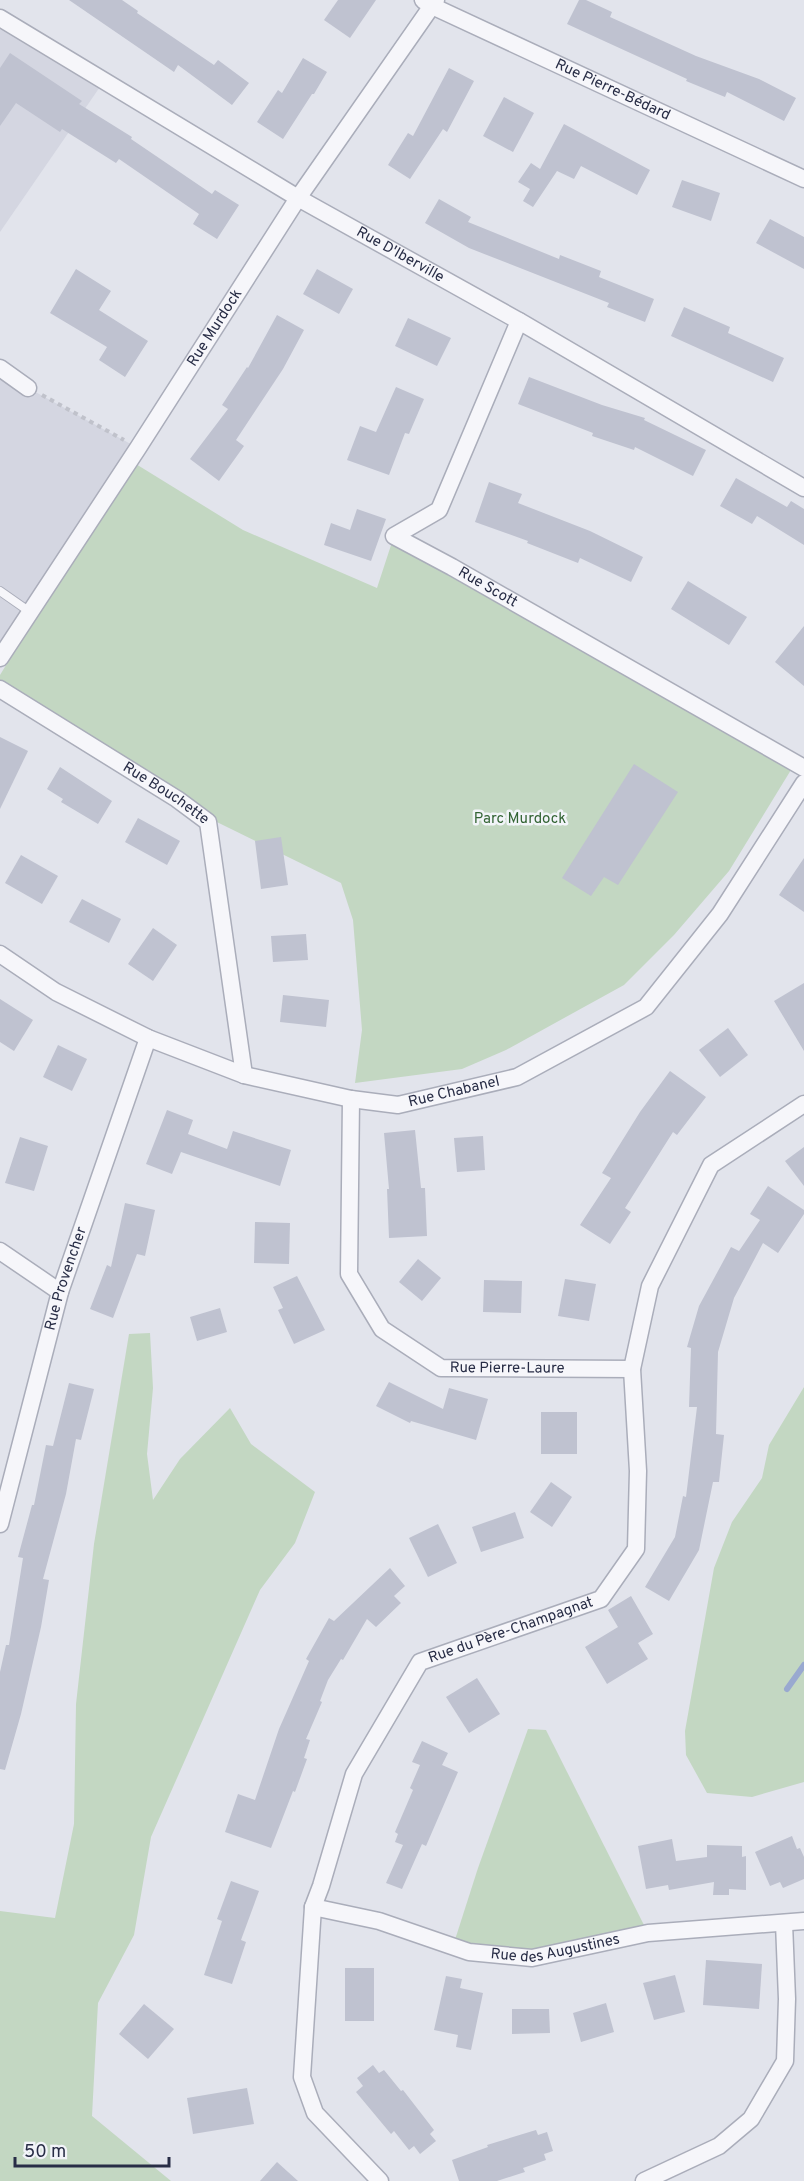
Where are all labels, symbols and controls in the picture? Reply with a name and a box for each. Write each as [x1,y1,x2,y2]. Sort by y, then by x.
street label: Rue Pierre-Bédard [552,55,673,125]
street label: Rue D'Iberville [353,223,447,287]
street label: Rue Murdock [183,285,247,370]
street label: Rue Scott [455,563,521,612]
street label: Rue Bouchette [119,758,213,829]
park label: Parc Murdock [474,810,566,829]
street label: Rue Chabanel [406,1072,502,1112]
street label: Rue Provencher [41,1224,91,1333]
street label: Rue Pierre-Laure [450,1359,565,1378]
street label: Rue du Père-Champagnat [426,1593,596,1668]
street label: Rue des Augustines [490,1930,622,1968]
scale bar [15,2130,170,2168]
text: 50 m [24,2141,66,2164]

